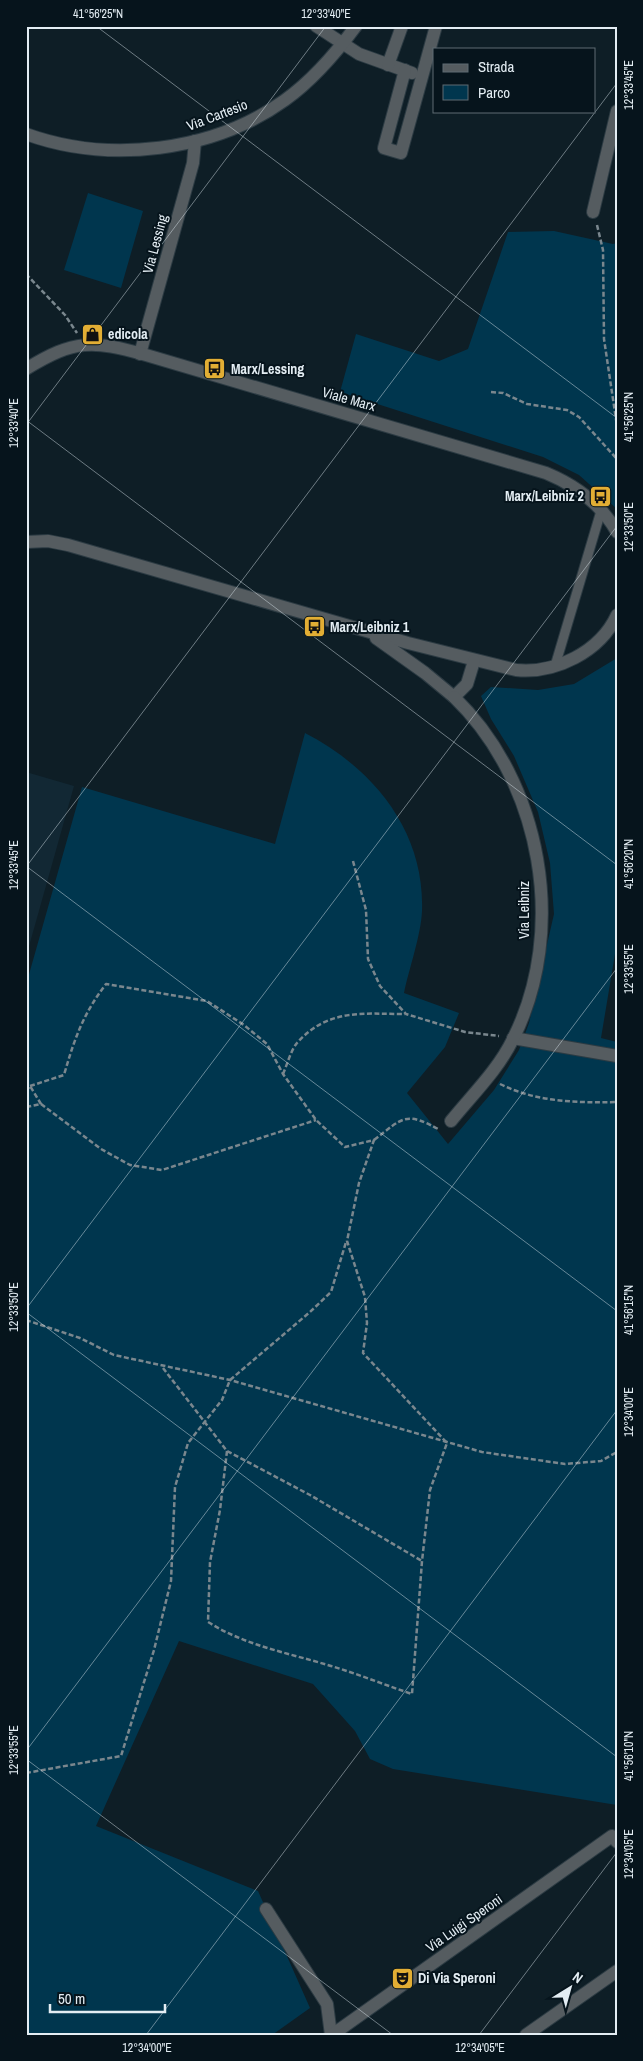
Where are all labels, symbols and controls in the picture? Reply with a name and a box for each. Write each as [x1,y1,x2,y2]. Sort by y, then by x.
text: 41°56'25"N [73,6,123,22]
text: 12°33'40"E [301,6,351,22]
legend [433,48,596,112]
text: Strada [478,56,514,77]
text: 12°33'45"E [621,60,637,110]
text: Parco [478,82,510,103]
street label: Via Cartesio [184,95,250,135]
street label: Via Lessing [138,212,172,276]
shop icon: edicola [80,322,104,346]
place label: edicola [108,325,148,343]
bus stop icon: Marx/Lessing [203,357,227,381]
place label: Marx/Lessing [231,360,304,378]
street label: Viale Marx [320,383,378,415]
text: 41°56'25"N [621,392,637,442]
text: 12°33'40"E [6,398,22,448]
bus stop icon: Marx/Leibniz 2 [588,484,612,508]
place label: Marx/Leibniz 2 [505,487,584,505]
text: 12°33'50"E [621,502,637,552]
bus stop icon: Marx/Leibniz 1 [302,615,326,639]
place label: Marx/Leibniz 1 [330,618,410,636]
text: 41°56'20"N [621,839,637,889]
text: 12°33'45"E [6,840,22,890]
street label: Via Leibniz [515,881,533,939]
text: 12°33'55"E [621,944,637,994]
text: 12°33'50"E [6,1282,22,1332]
text: 41°56'15"N [621,1285,637,1335]
text: 12°34'00"E [621,1387,637,1437]
text: 12°33'55"E [6,1725,22,1775]
text: 41°56'10"N [621,1731,637,1781]
text: 12°34'05"E [621,1829,637,1879]
street label: Via Luigi Speroni [422,1890,506,1956]
north arrow [546,1964,596,2014]
theatre icon: Di Via Speroni [390,1966,414,1990]
text: N [569,1968,587,1987]
place label: Di Via Speroni [418,1969,496,1987]
scale bar [50,1981,165,2013]
text: 50 m [58,1988,85,2009]
text: 12°34'00"E [122,2040,172,2056]
text: 12°34'05"E [455,2040,505,2056]

